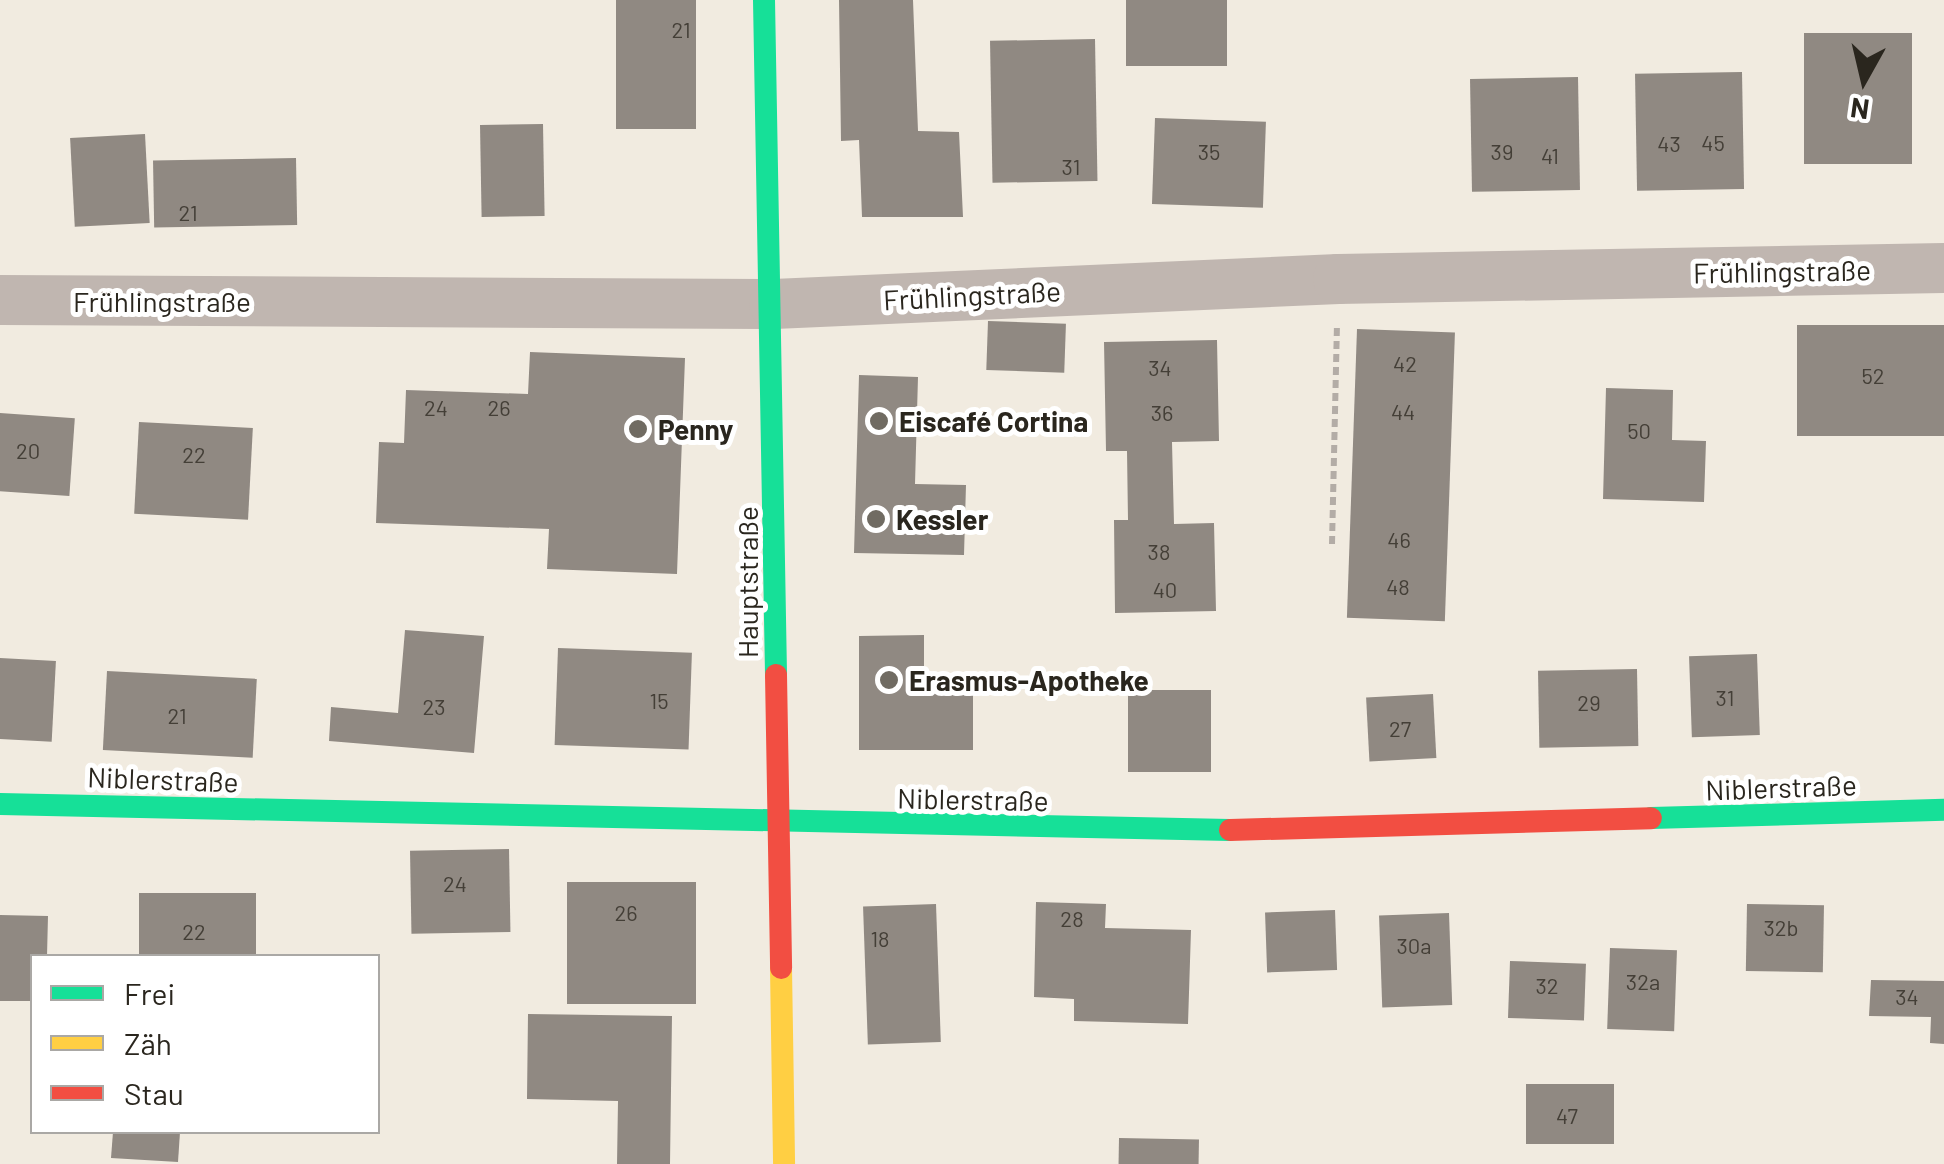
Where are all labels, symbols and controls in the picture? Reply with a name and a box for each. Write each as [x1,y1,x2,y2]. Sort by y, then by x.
house number: 21 [671,17,691,43]
north arrow [1814,30,1914,130]
text: N [1848,92,1871,128]
house number: 45 [1701,130,1725,156]
house number: 43 [1657,131,1681,157]
house number: 35 [1198,139,1220,165]
house number: 39 [1491,139,1513,165]
house number: 41 [1541,143,1559,169]
house number: 31 [1062,154,1080,180]
house number: 21 [178,200,198,226]
street label: Frühlingstraße [1693,253,1871,289]
street label: Frühlingstraße [882,274,1062,316]
street label: Frühlingstraße [73,284,251,318]
house number: 42 [1393,351,1417,377]
house number: 34 [1148,355,1172,381]
house number: 52 [1861,363,1885,389]
house number: 24 [424,395,448,421]
house number: 26 [487,395,511,421]
house number: 44 [1391,399,1415,425]
house number: 36 [1151,400,1173,426]
place label: Eiscafé Cortina [899,404,1088,438]
marker: Eiscafé Cortina [868,410,890,432]
place label: Penny [658,412,733,446]
marker: Penny [627,418,649,440]
house number: 50 [1627,418,1651,444]
house number: 20 [16,438,40,464]
house number: 22 [182,442,206,468]
place label: Kessler [896,502,988,536]
street label: Hauptstraße [730,506,764,658]
marker: Kessler [865,508,887,530]
house number: 46 [1387,527,1411,553]
house number: 38 [1148,539,1170,565]
house number: 48 [1386,574,1410,600]
house number: 40 [1153,577,1177,603]
place label: Erasmus-Apotheke [909,663,1149,697]
marker: Erasmus-Apotheke [878,669,900,691]
house number: 31 [1716,685,1734,711]
house number: 15 [649,688,669,714]
house number: 29 [1577,690,1601,716]
house number: 23 [423,694,445,720]
house number: 21 [167,703,187,729]
house number: 27 [1389,716,1411,742]
street label: Niblerstraße [87,760,239,798]
street label: Niblerstraße [1705,768,1857,806]
street label: Niblerstraße [897,781,1049,817]
house number: 24 [443,871,467,897]
house number: 26 [614,900,638,926]
house number: 28 [1060,906,1084,932]
house number: 32b [1763,915,1799,941]
house number: 22 [182,919,206,945]
house number: 18 [870,926,890,952]
house number: 30a [1396,933,1432,959]
legend [30,954,380,1134]
house number: 32a [1626,969,1660,995]
house number: 32 [1535,973,1559,999]
text: Frei [124,975,175,1011]
house number: 34 [1895,984,1919,1010]
text: Zäh [124,1025,172,1061]
text: Stau [124,1075,184,1111]
house number: 47 [1556,1103,1578,1129]

